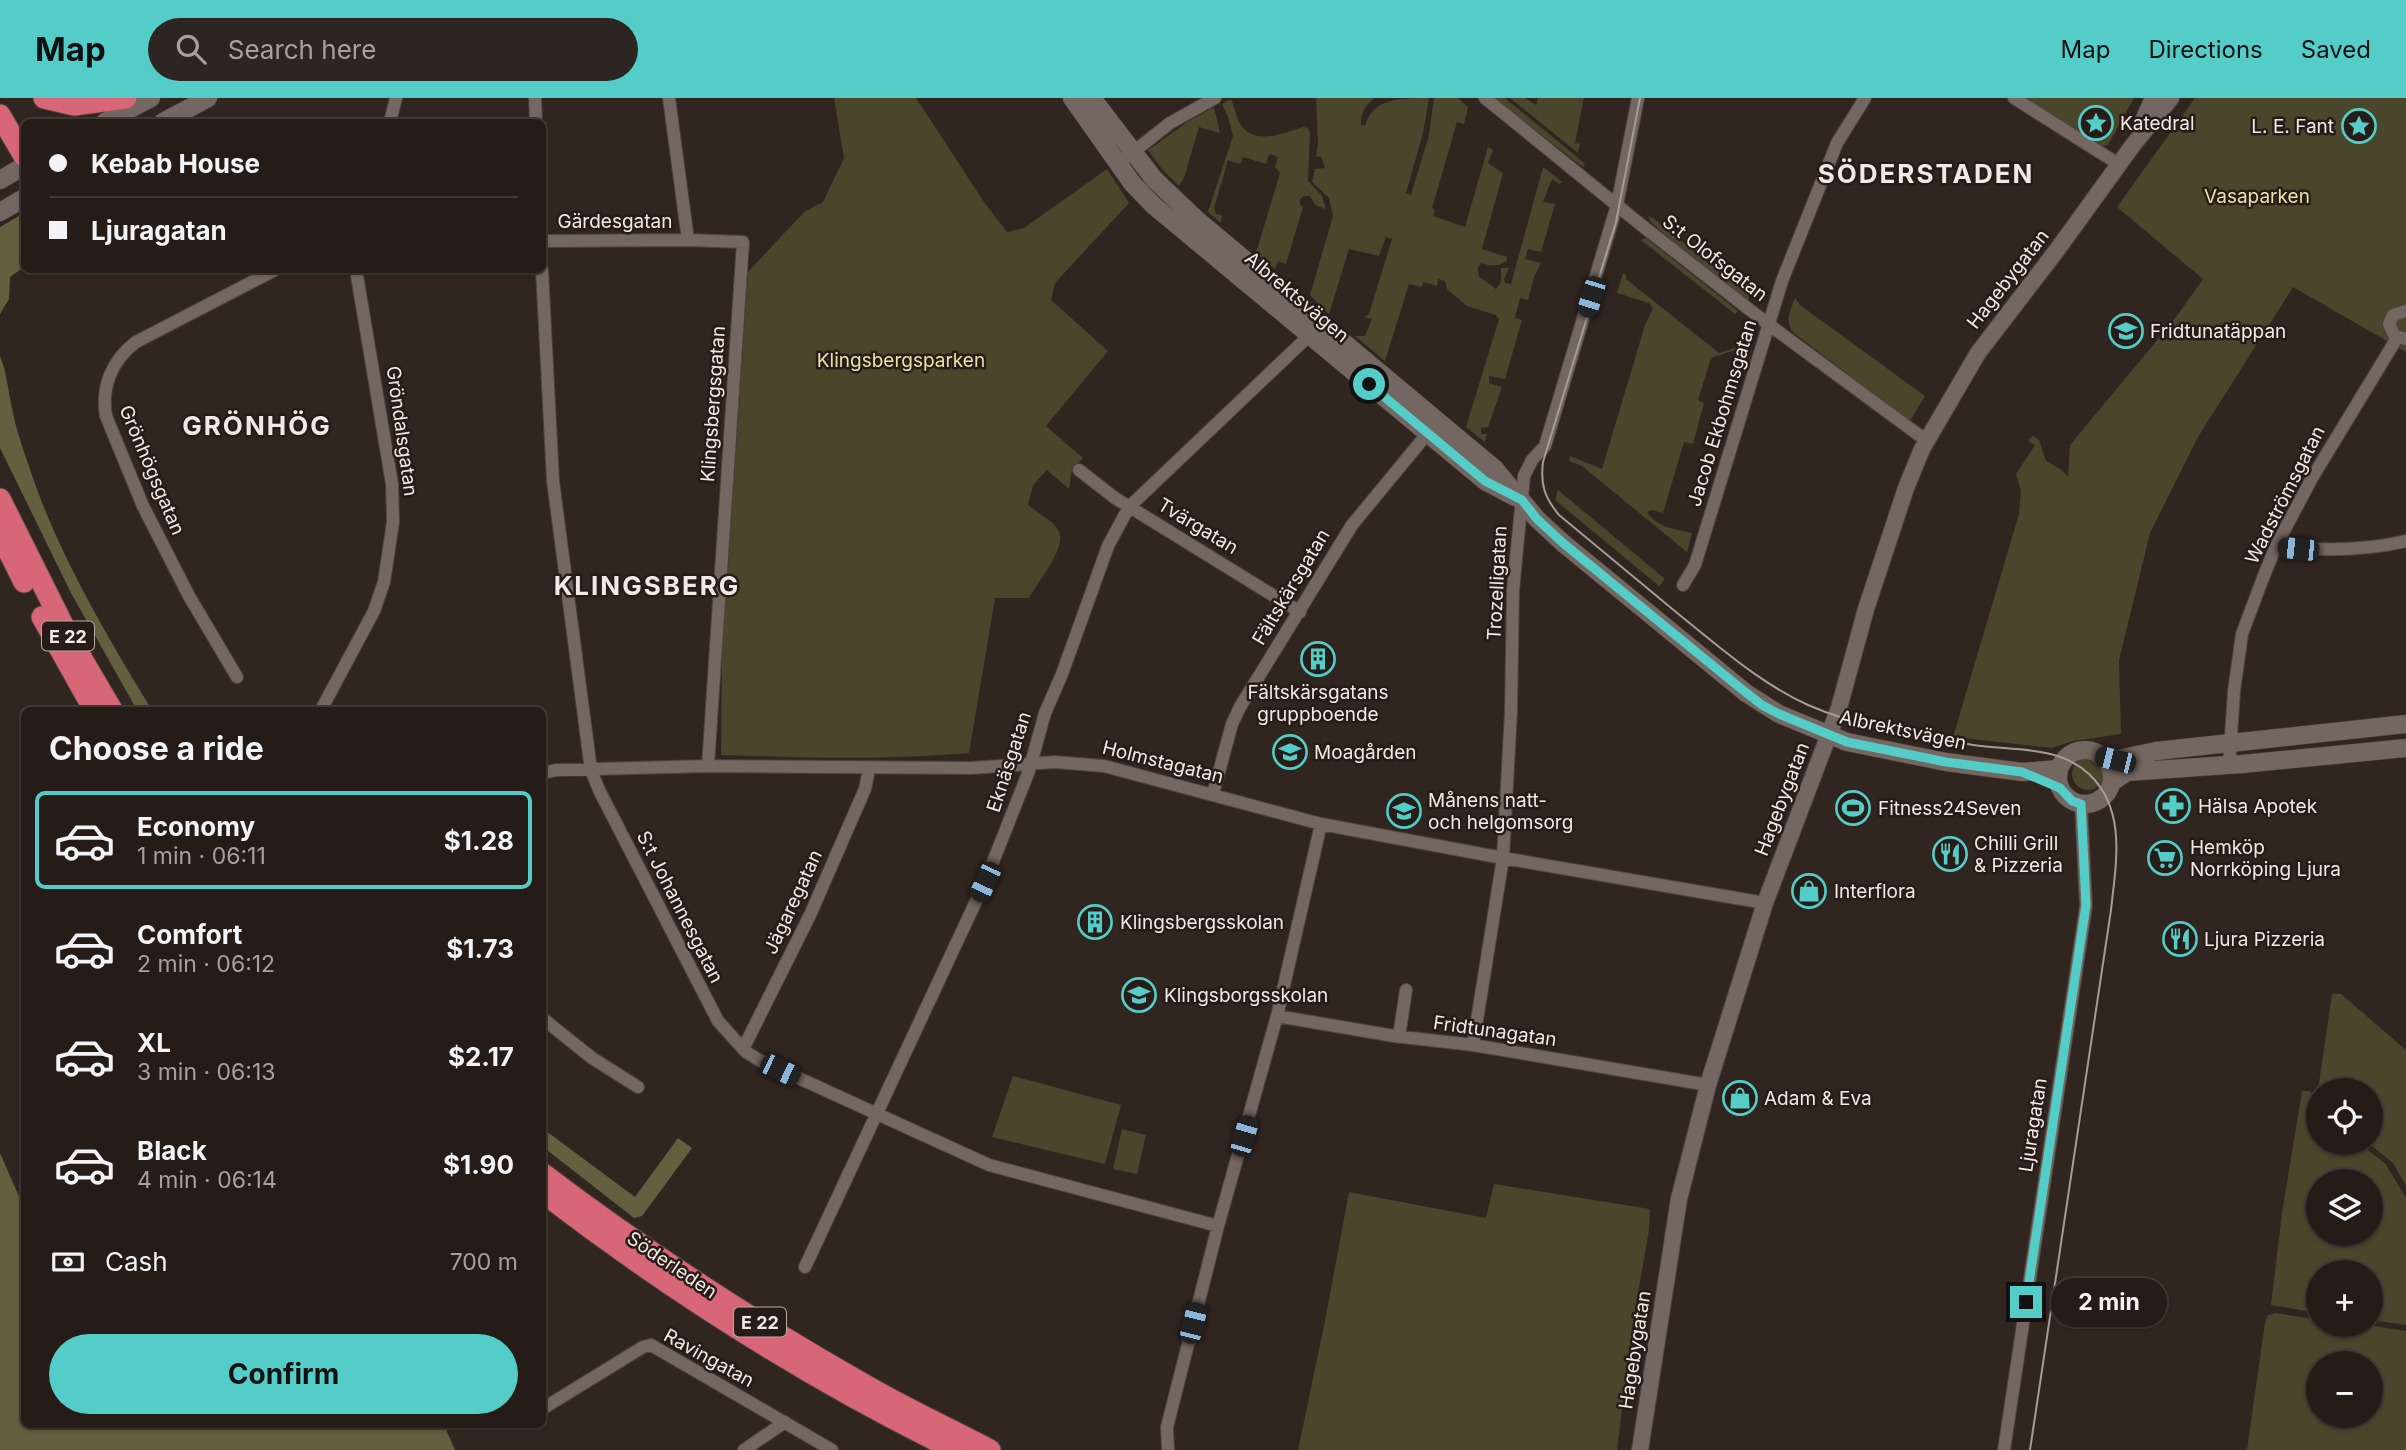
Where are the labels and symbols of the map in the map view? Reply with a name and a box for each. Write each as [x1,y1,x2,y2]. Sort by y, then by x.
place icon: Katedral [2077,104,2115,142]
place icon: L. E. Fant [2340,107,2378,145]
place label: Katedral [2120,112,2195,135]
place label: L. E. Fant [2251,115,2334,138]
district label: SÖDERSTADEN [1818,158,2034,189]
park label: Vasaparken [2204,185,2310,208]
street label: Gärdesgatan [558,210,672,233]
street label: S:t Olofsgatan [1658,210,1772,306]
street label: Hagebygatan [1962,225,2054,333]
street label: Albrektsvägen [1240,247,1354,347]
car [1575,274,1608,320]
school or university icon: Fridtunatäppan [2107,312,2145,350]
street label: Jacob Ekbohmsgatan [1683,317,1761,509]
place label: Fridtunatäppan [2150,320,2286,343]
street label: Klingsbergsgatan [696,325,730,483]
park label: Klingsbergsparken [817,349,985,372]
street label: Gröndalsgatan [381,364,423,498]
route start [1353,368,1385,400]
street label: Grönhögsgatan [114,402,190,538]
district label: GRÖNHÖG [182,410,332,441]
street label: Wadströmsgatan [2240,422,2330,568]
street label: Tvärgatan [1154,493,1242,559]
street label: Fältskärsgatan [1247,525,1335,649]
street label: Trozelligatan [1483,525,1511,641]
car [2277,536,2320,562]
district label: KLINGSBERG [554,570,740,601]
road number: E 22 [42,622,94,650]
building icon: Fältskärsgatans gruppboende [1299,640,1337,678]
place label: Fältskärsgatans gruppboende [1247,681,1389,726]
street label: Albrektsvägen [1838,705,1968,755]
street label: Eknäsgatan [982,709,1036,815]
school or university icon: Moagården [1271,733,1309,771]
street label: Holmstagatan [1100,736,1226,788]
street label: Hagebygatan [1750,739,1814,859]
place label: Moagården [1314,741,1417,764]
car [2093,745,2138,775]
pharmacy icon: Hälsa Apotek [2154,787,2192,825]
place label: Månens natt- och helgomsorg [1428,789,1573,834]
sports icon: Fitness24Seven [1834,789,1872,827]
school or university icon: Månens natt- och helgomsorg [1385,792,1423,830]
place label: Hälsa Apotek [2198,795,2318,818]
place label: Fitness24Seven [1878,797,2021,820]
street label: S:t Johannesgatan [632,827,728,987]
place label: Chilli Grill & Pizzeria [1974,832,2063,877]
restaurant icon: Chilli Grill & Pizzeria [1931,835,1969,873]
place label: Hemköp Norrköping Ljura [2190,836,2341,881]
supermarket icon: Hemköp Norrköping Ljura [2146,839,2184,877]
street label: Jägaregatan [759,846,827,958]
car [967,859,1004,905]
shop icon: Interflora [1790,872,1828,910]
place label: Interflora [1834,880,1916,903]
building icon: Klingsbergsskolan [1076,903,1114,941]
place label: Klingsbergsskolan [1120,911,1284,934]
restaurant icon: Ljura Pizzeria [2161,920,2199,958]
place label: Ljura Pizzeria [2204,928,2325,951]
school or university icon: Klingsborgsskolan [1120,976,1158,1014]
place label: Klingsborgsskolan [1164,984,1328,1007]
street label: Fridtunagatan [1432,1011,1558,1051]
car [757,1051,804,1089]
street label: Ljuragatan [2014,1076,2052,1174]
shop icon: Adam & Eva [1721,1079,1759,1117]
place label: Adam & Eva [1764,1087,1872,1110]
car [1229,1113,1260,1159]
street label: Söderleden [623,1227,721,1303]
callout: 2 min [2050,1278,2166,1326]
route end [2010,1286,2042,1318]
street label: Hagebygatan [1614,1289,1656,1411]
car [1178,1300,1209,1346]
road number: E 22 [734,1308,786,1336]
street label: Ravingatan [660,1324,758,1392]

